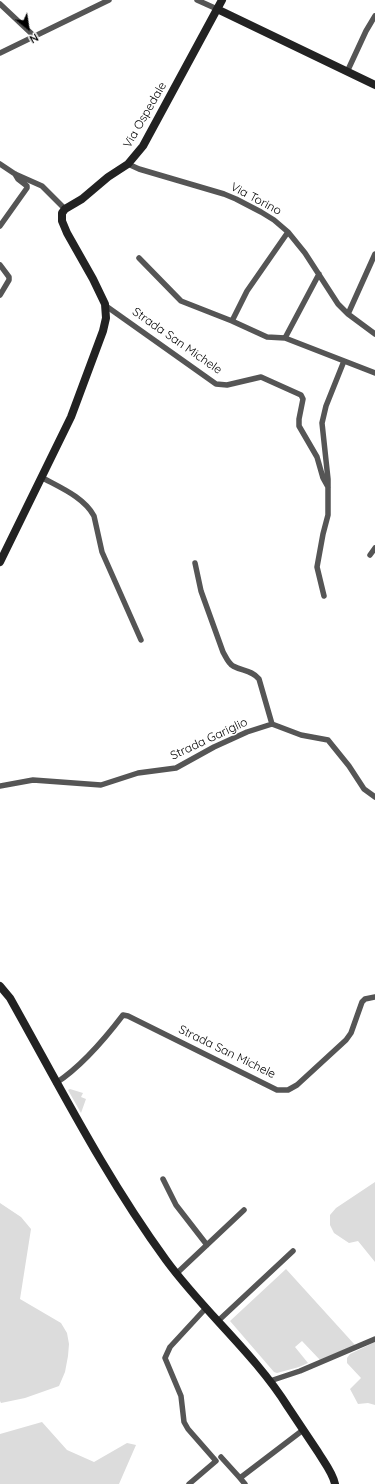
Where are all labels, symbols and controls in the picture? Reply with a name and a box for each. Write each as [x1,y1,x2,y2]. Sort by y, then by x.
north arrow [8,8,48,48]
text: N [27,30,41,46]
street label: Via Ospedale [120,79,170,151]
street label: Via Torino [228,180,284,218]
street label: Strada San Michele [129,305,225,377]
street label: Strada Gariglio [168,715,250,763]
street label: Strada San Michele [176,1022,278,1082]

